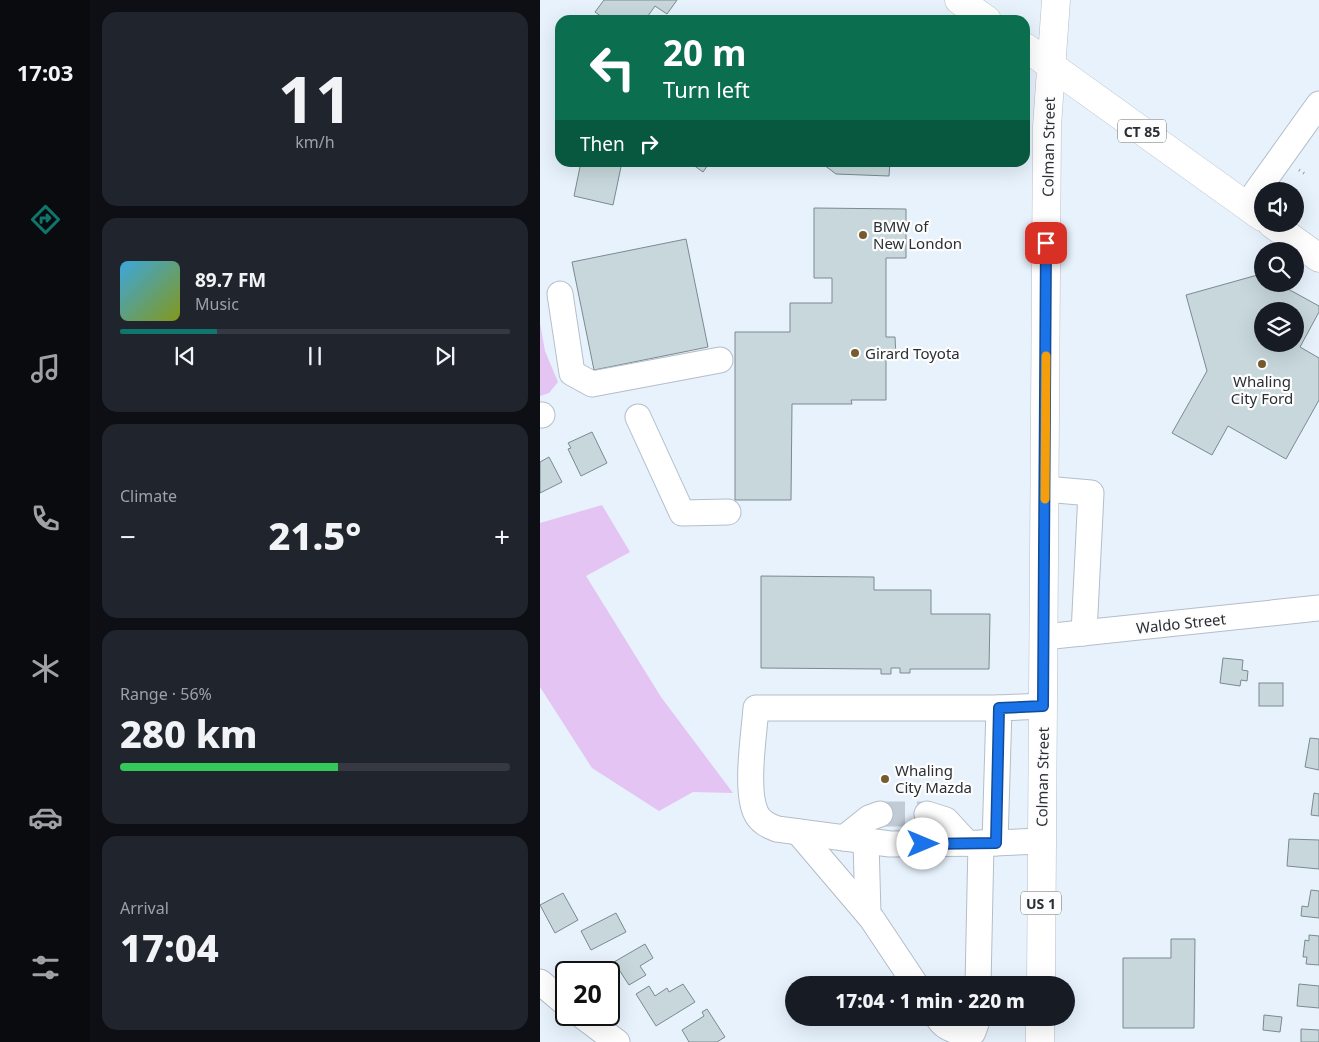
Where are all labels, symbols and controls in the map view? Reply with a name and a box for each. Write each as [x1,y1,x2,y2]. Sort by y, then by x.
text: 20 m [663,29,746,76]
icon: left [580,35,645,100]
text: 11 [278,54,352,142]
text: 17:03 [17,57,73,87]
text: Turn left [663,74,750,104]
street label: Colman Street [1037,96,1059,197]
road number: CT 85 [1118,120,1166,142]
icon: right [635,130,663,158]
text: km/h [295,131,335,153]
text: Then [580,131,625,157]
map controls [1254,182,1304,352]
button: sound [1254,182,1304,232]
icon: directions [28,202,63,237]
place label: BMW of New London [873,216,962,253]
pin [1025,222,1067,264]
marker: BMW of New London [857,229,869,241]
icon: arrive [1032,229,1060,257]
button: search [1254,242,1304,292]
text: 89.7 FM [195,267,266,293]
text: Music [195,293,239,315]
button: layers [1254,302,1304,352]
icon: previous [171,342,199,370]
icon: pause [301,342,329,370]
icon: next [431,342,459,370]
place label: Girard Toyota [865,343,960,363]
marker: Girard Toyota [849,347,861,359]
icon: music [28,351,63,386]
marker: Whaling City Ford [1256,358,1268,370]
place label: Whaling City Ford [1231,371,1293,408]
text: Climate [120,485,177,507]
icon: phone [28,501,63,536]
text: 21.5° [269,509,361,561]
text: − [120,517,136,555]
text: + [494,517,510,555]
street label: Waldo Street [1135,608,1227,638]
icon: climate [28,651,63,686]
text: Range · 56% [120,683,212,705]
text: 280 km [120,707,258,759]
street label: Colman Street [1031,726,1053,827]
place label: Whaling City Mazda [895,760,972,797]
marker: Whaling City Mazda [879,773,891,785]
icon: car [28,800,63,835]
position arrow [896,817,948,869]
road number: US 1 [1021,891,1061,914]
text: Arrival [120,897,169,919]
text: 17:04 [120,921,219,973]
icon: filters [28,950,63,985]
speed limit sign: 20 [555,961,620,1026]
text: 17:04 · 1 min · 220 m [835,988,1025,1014]

